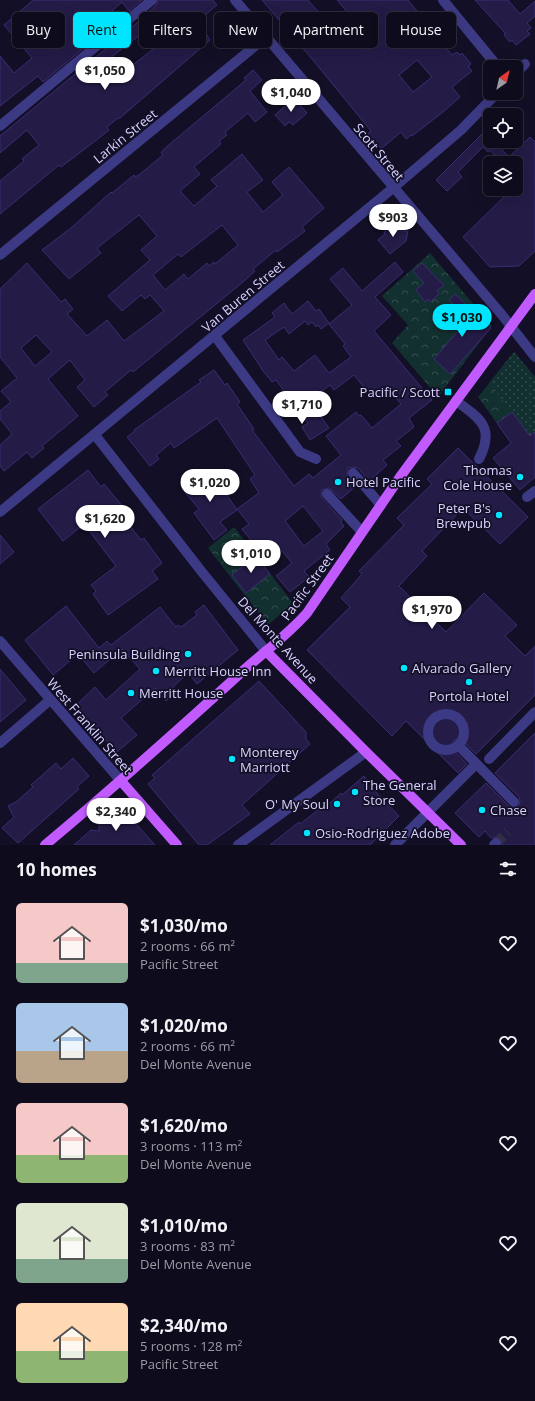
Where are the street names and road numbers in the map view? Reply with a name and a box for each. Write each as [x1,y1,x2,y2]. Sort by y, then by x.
street label: Larkin Street [89,105,161,167]
street label: Scott Street [350,119,409,185]
street label: Van Buren Street [198,256,289,336]
street label: Pacific Street [277,550,337,624]
street label: Del Monte Avenue [234,593,322,687]
street label: West Franklin Street [43,674,137,778]

